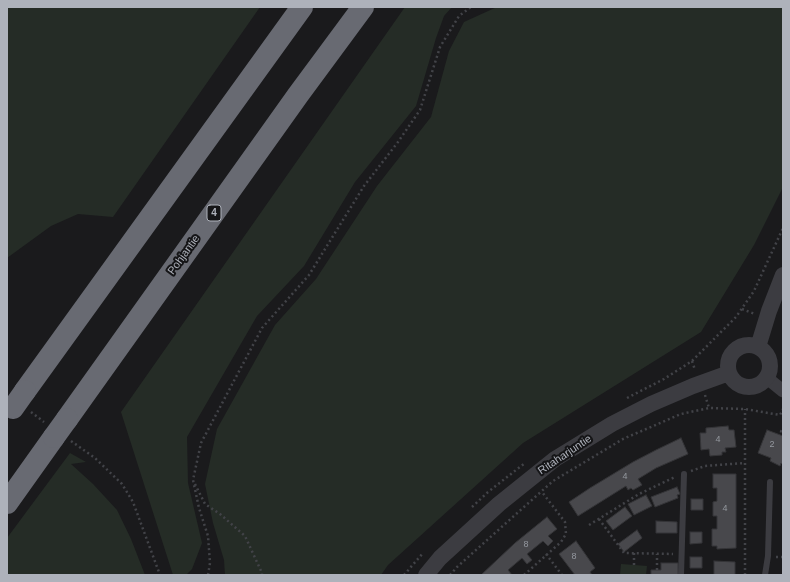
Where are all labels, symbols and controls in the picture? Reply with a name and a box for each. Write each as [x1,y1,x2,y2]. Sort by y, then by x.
road number: 4 [207,205,221,221]
street label: Pohjantie [165,233,203,277]
street label: Ritaharjuntie [536,432,594,478]
house number: 4 [715,435,721,445]
house number: 2 [769,440,775,450]
house number: 4 [622,472,628,482]
house number: 4 [722,504,728,514]
house number: 8 [523,540,529,550]
house number: 8 [571,552,577,562]

